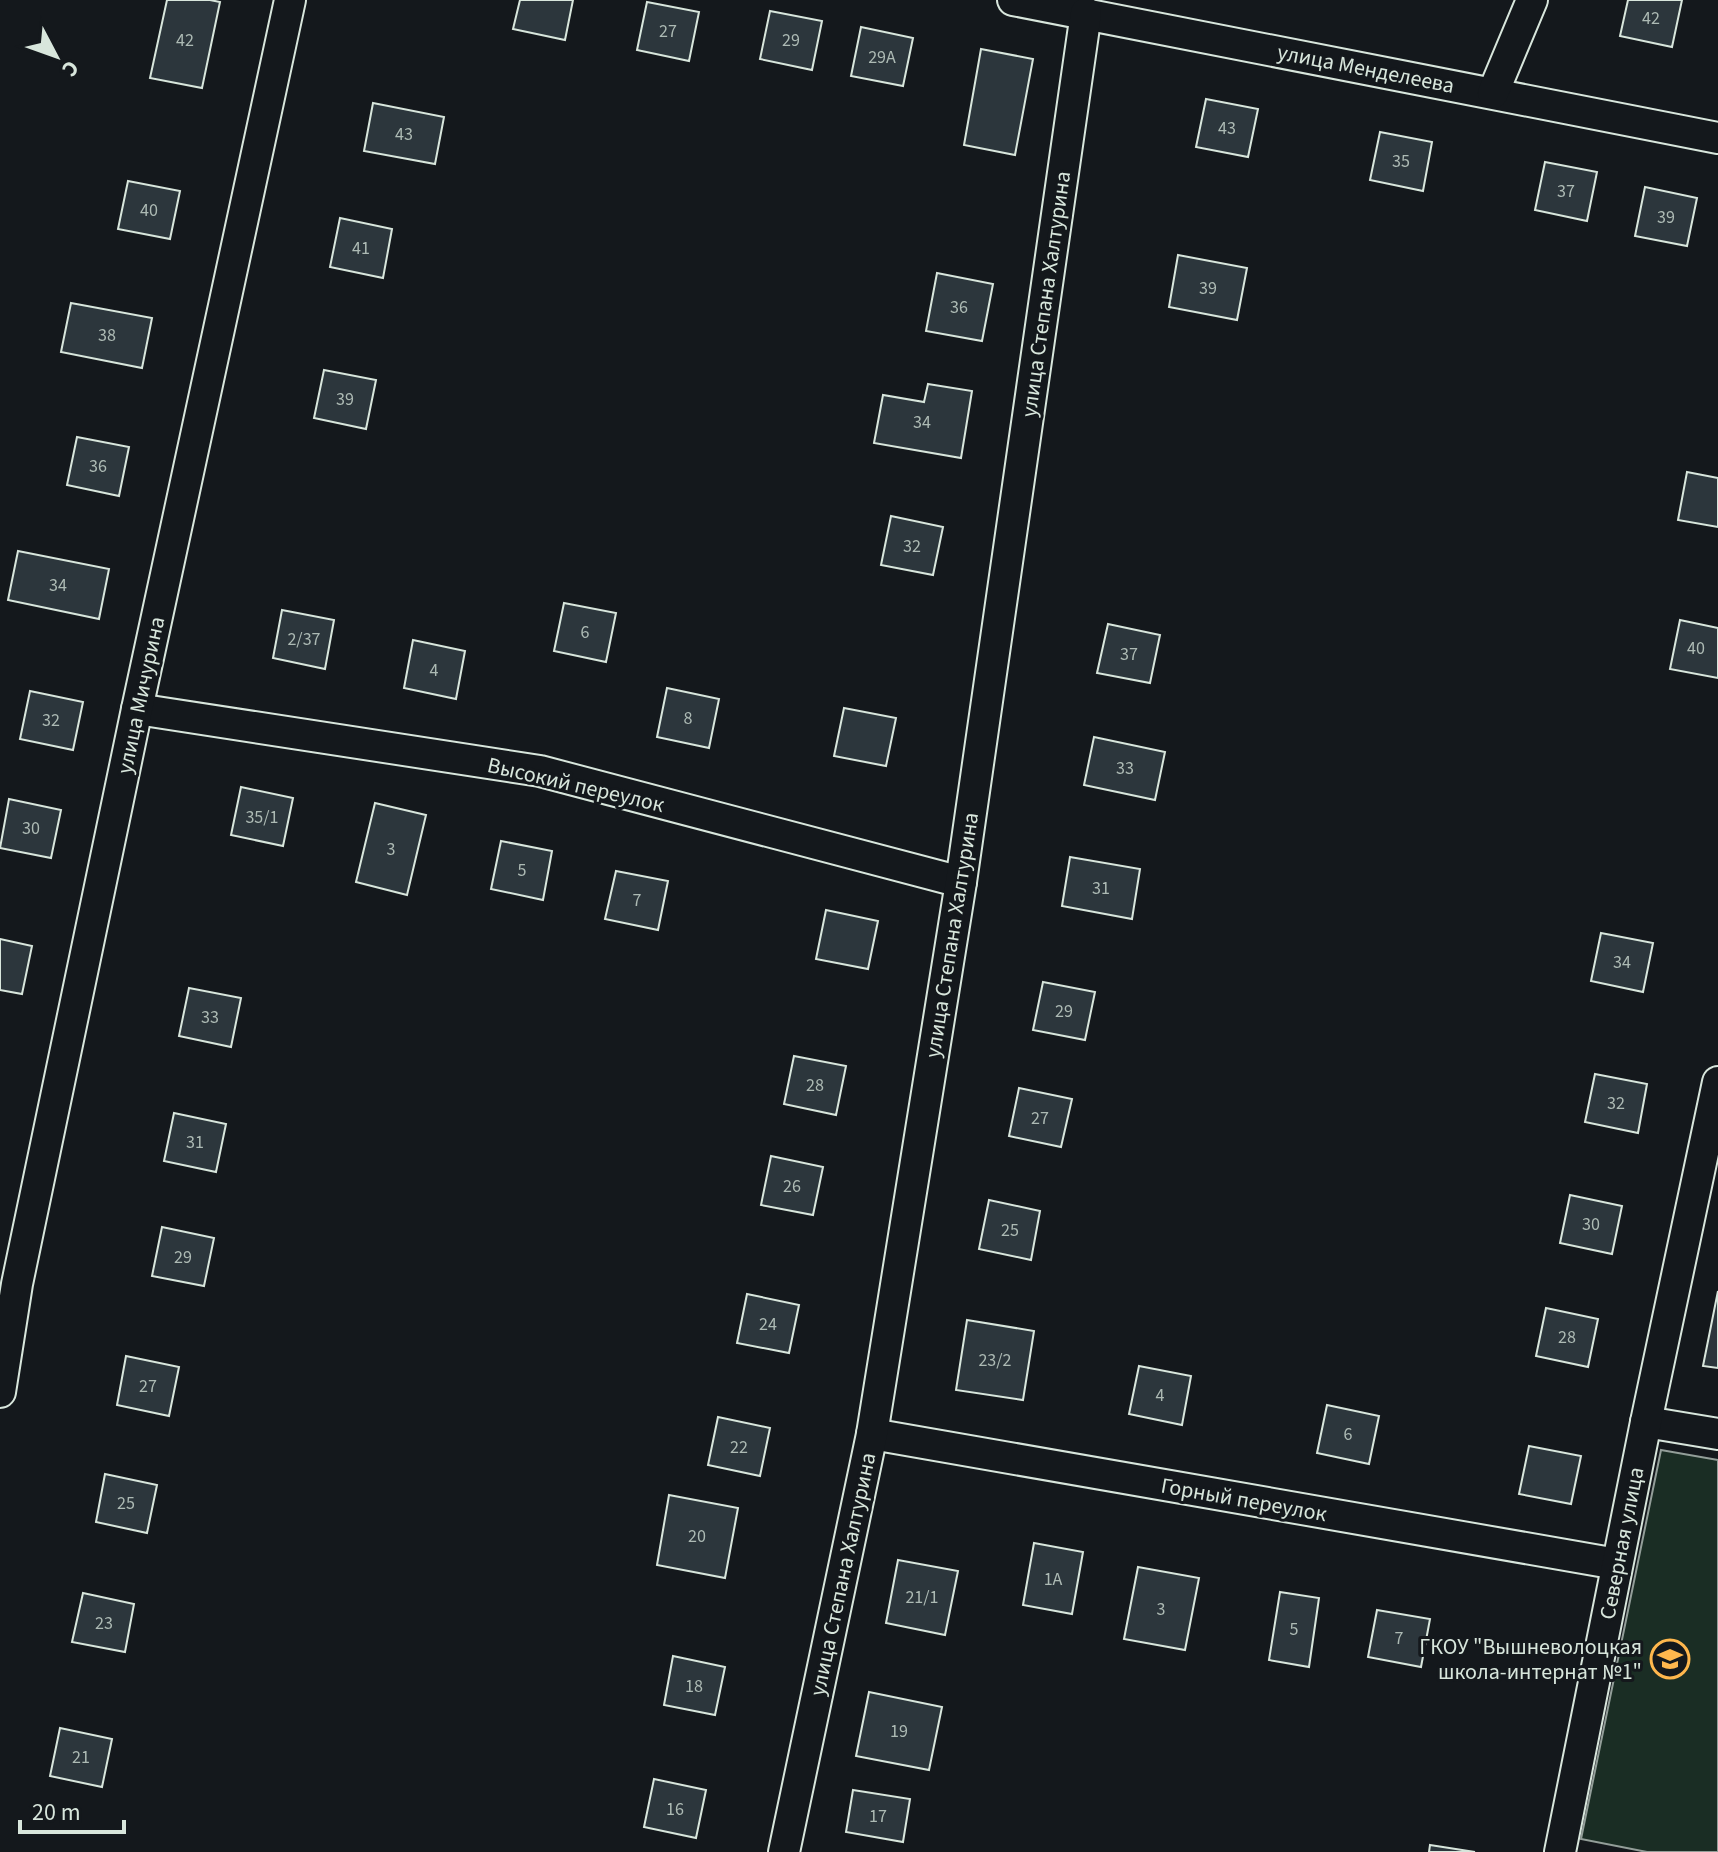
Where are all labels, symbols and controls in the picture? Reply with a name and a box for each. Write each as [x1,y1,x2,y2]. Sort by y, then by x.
house number: 42 [1642,6,1660,31]
north arrow [16,16,96,96]
house number: 27 [659,19,677,44]
house number: 42 [176,28,194,53]
house number: 29 [782,28,800,53]
street label: улица Менделеева [1275,36,1457,102]
house number: 29А [868,45,896,70]
text: С [54,53,87,84]
house number: 43 [1218,116,1236,141]
house number: 43 [395,122,413,147]
house number: 35 [1392,149,1410,174]
street label: улица Степана Халтурина [1013,169,1079,419]
house number: 37 [1557,179,1575,204]
house number: 40 [140,198,158,223]
house number: 39 [1657,205,1675,230]
house number: 41 [352,236,370,261]
house number: 39 [1199,276,1217,301]
house number: 36 [950,295,968,320]
house number: 38 [98,323,116,348]
house number: 39 [336,387,354,412]
house number: 34 [913,410,931,435]
house number: 36 [89,454,107,479]
house number: 32 [903,534,921,559]
house number: 34 [49,573,67,598]
street label: улица Мичурина [109,614,173,777]
house number: 6 [581,620,590,645]
house number: 2/37 [287,627,321,652]
house number: 40 [1687,636,1705,661]
house number: 37 [1120,642,1138,667]
house number: 4 [430,658,439,683]
house number: 8 [684,706,693,731]
house number: 32 [42,708,60,733]
street label: Высокий переулок [484,749,667,821]
house number: 33 [1116,756,1134,781]
house number: 35/1 [245,805,279,830]
street label: улица Степана Халтурина [917,810,987,1060]
house number: 30 [22,816,40,841]
house number: 3 [387,837,396,862]
house number: 5 [518,858,527,883]
house number: 31 [1092,876,1110,901]
house number: 7 [633,888,642,913]
house number: 34 [1613,950,1631,975]
house number: 29 [1055,999,1073,1024]
house number: 33 [201,1005,219,1030]
house number: 28 [806,1073,824,1098]
house number: 32 [1607,1091,1625,1116]
house number: 27 [1031,1106,1049,1131]
house number: 31 [186,1130,204,1155]
house number: 26 [783,1174,801,1199]
house number: 30 [1582,1212,1600,1237]
house number: 25 [1001,1218,1019,1243]
house number: 29 [174,1245,192,1270]
house number: 24 [759,1312,777,1337]
house number: 28 [1558,1325,1576,1350]
house number: 23/2 [978,1348,1012,1373]
house number: 27 [139,1374,157,1399]
house number: 4 [1156,1383,1165,1408]
house number: 6 [1344,1422,1353,1447]
house number: 22 [730,1435,748,1460]
street label: улица Степана Халтурина [802,1449,884,1699]
street label: Северная улица [1592,1464,1652,1622]
street label: Горный переулок [1158,1470,1329,1530]
house number: 25 [117,1491,135,1516]
house number: 20 [688,1524,706,1549]
house number: 1А [1044,1567,1063,1592]
house number: 21/1 [905,1585,939,1610]
house number: 3 [1157,1597,1166,1622]
house number: 23 [95,1611,113,1636]
house number: 5 [1290,1617,1299,1642]
house number: 7 [1395,1626,1404,1651]
place label: ГКОУ "Вышневолоцкая школа-интернат №1" [1419,1631,1642,1688]
school or university icon: ГКОУ "Вышневолоцкая школа-интернат №1" [1649,1638,1691,1680]
house number: 18 [685,1674,703,1699]
house number: 19 [890,1719,908,1744]
house number: 21 [72,1745,90,1770]
scale bar [20,1784,124,1834]
text: 20 m [32,1795,81,1830]
house number: 16 [666,1797,684,1822]
house number: 17 [869,1804,887,1829]

